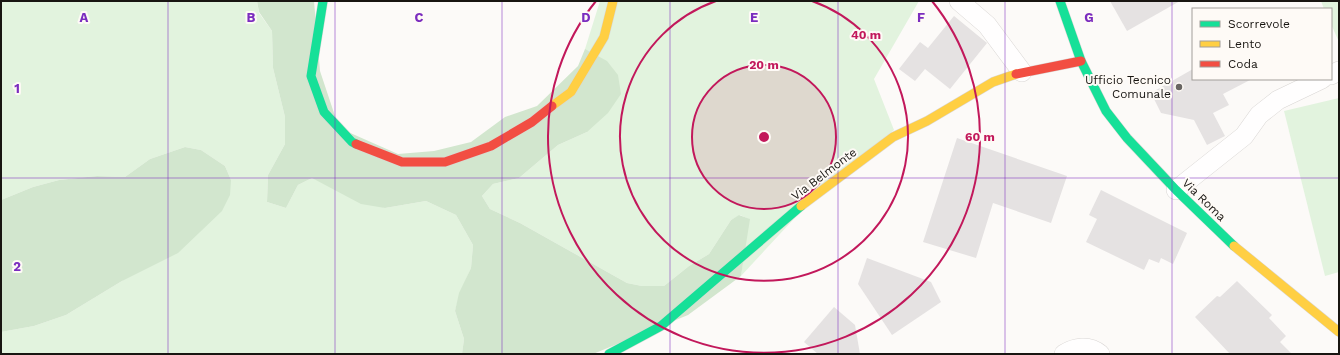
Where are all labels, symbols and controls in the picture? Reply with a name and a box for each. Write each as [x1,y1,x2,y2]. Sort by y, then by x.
legend [1192,8,1332,80]
text: A [80,10,89,25]
text: B [247,10,256,25]
text: C [415,10,424,25]
text: D [581,10,591,25]
text: E [750,10,758,25]
text: F [917,10,925,25]
text: G [1084,10,1094,25]
text: Scorrevole [1228,17,1290,31]
text: 40 m [851,28,881,42]
text: Lento [1228,37,1262,51]
text: Coda [1228,57,1258,71]
text: 20 m [749,58,779,72]
place label: Ufficio Tecnico Comunale [1085,73,1171,101]
text: 1 [14,81,20,96]
marker: Ufficio Tecnico Comunale [1174,82,1184,92]
centre of rings [757,130,771,144]
text: 60 m [965,130,995,144]
street label: Via Belmonte [789,145,859,203]
street label: Via Roma [1179,176,1229,224]
text: 2 [13,259,21,274]

